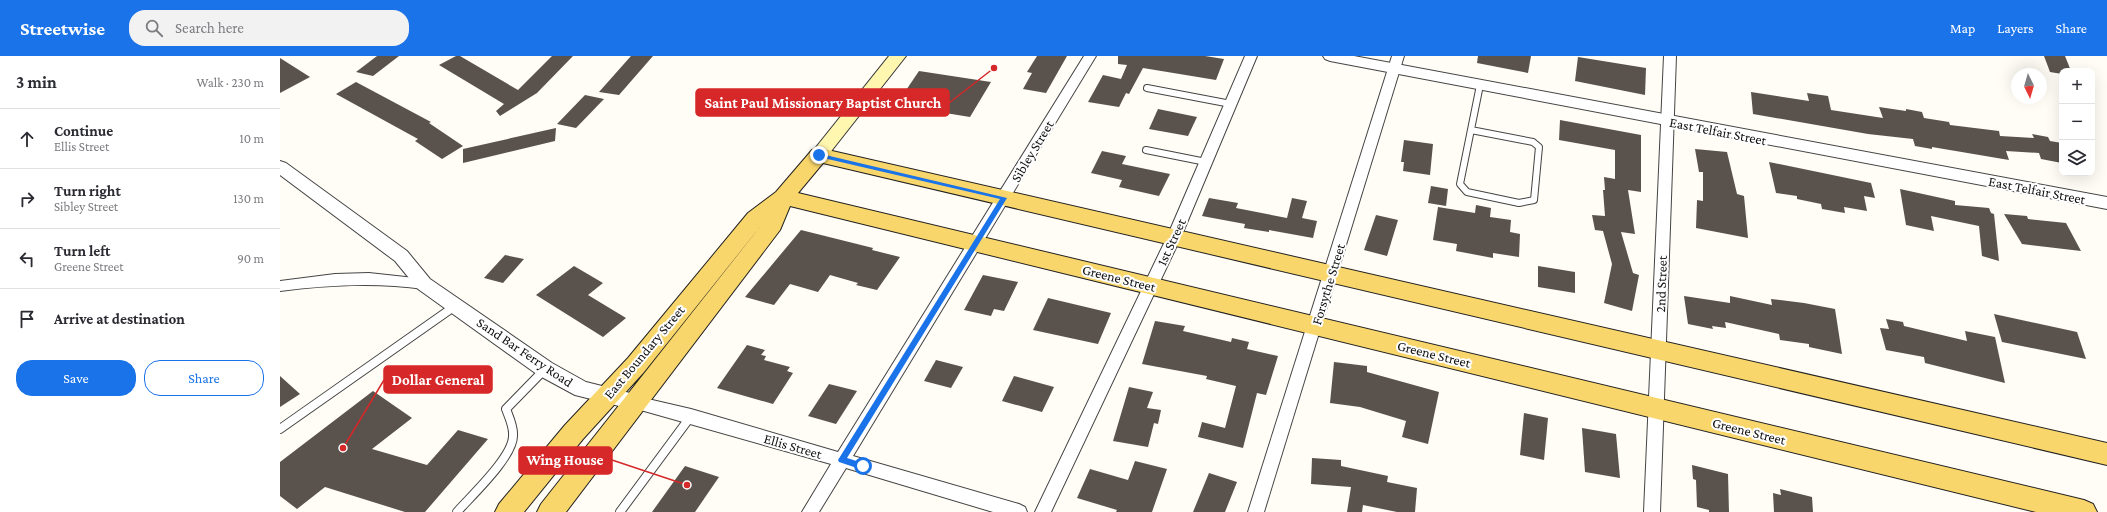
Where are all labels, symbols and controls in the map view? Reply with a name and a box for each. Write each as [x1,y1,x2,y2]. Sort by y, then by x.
search box [129,10,409,46]
icon: search [143,17,165,39]
text: Streetwise [20,18,105,39]
text: Search here [175,20,244,36]
text: Map [1950,20,1975,36]
text: Layers [1997,20,2034,36]
text: Share [2056,20,2087,36]
north arrow [2011,68,2047,104]
map controls [2059,68,2095,176]
button: + [2059,68,2095,104]
text: 3 min [16,73,57,92]
text: Walk · 230 m [196,75,264,90]
callout: Saint Paul Missionary Baptist Church [696,89,949,116]
text: Saint Paul Missionary Baptist Church [705,95,942,111]
button: − [2059,104,2095,140]
street label: East Telfair Street [1668,114,1768,148]
street label: Sibley Street [1007,117,1057,185]
text: Continue [54,123,113,139]
icon: ahead [16,128,38,150]
text: 10 m [239,131,264,146]
text: Ellis Street [54,139,109,154]
button: layers [2059,140,2095,176]
route end [810,146,828,164]
street label: East Telfair Street [1987,173,2087,207]
text: Turn right [54,183,121,199]
icon: right [16,188,38,210]
text: 130 m [233,191,264,206]
text: Sibley Street [54,199,118,214]
street label: 1st Street [1153,216,1189,268]
street label: Forsythe Street [1308,241,1348,327]
text: Turn left [54,243,110,259]
icon: left [16,248,38,270]
text: 90 m [237,251,264,266]
street label: 2nd Street [1652,255,1670,313]
text: Greene Street [54,259,124,274]
street label: Greene Street [1081,261,1158,295]
street label: East Boundary Street [600,302,688,402]
icon: arrive [16,308,38,330]
text: Arrive at destination [54,311,185,327]
street label: Sand Bar Ferry Road [474,314,577,390]
street label: Greene Street [1396,337,1473,371]
button: Save [16,360,136,396]
button: Share [144,360,264,396]
callout: Dollar General [384,366,492,393]
text: Dollar General [392,372,485,388]
street label: Greene Street [1711,414,1788,448]
street label: Ellis Street [762,430,824,462]
callout: Wing House [519,447,612,474]
text: Wing House [525,452,604,468]
route start [854,457,872,475]

